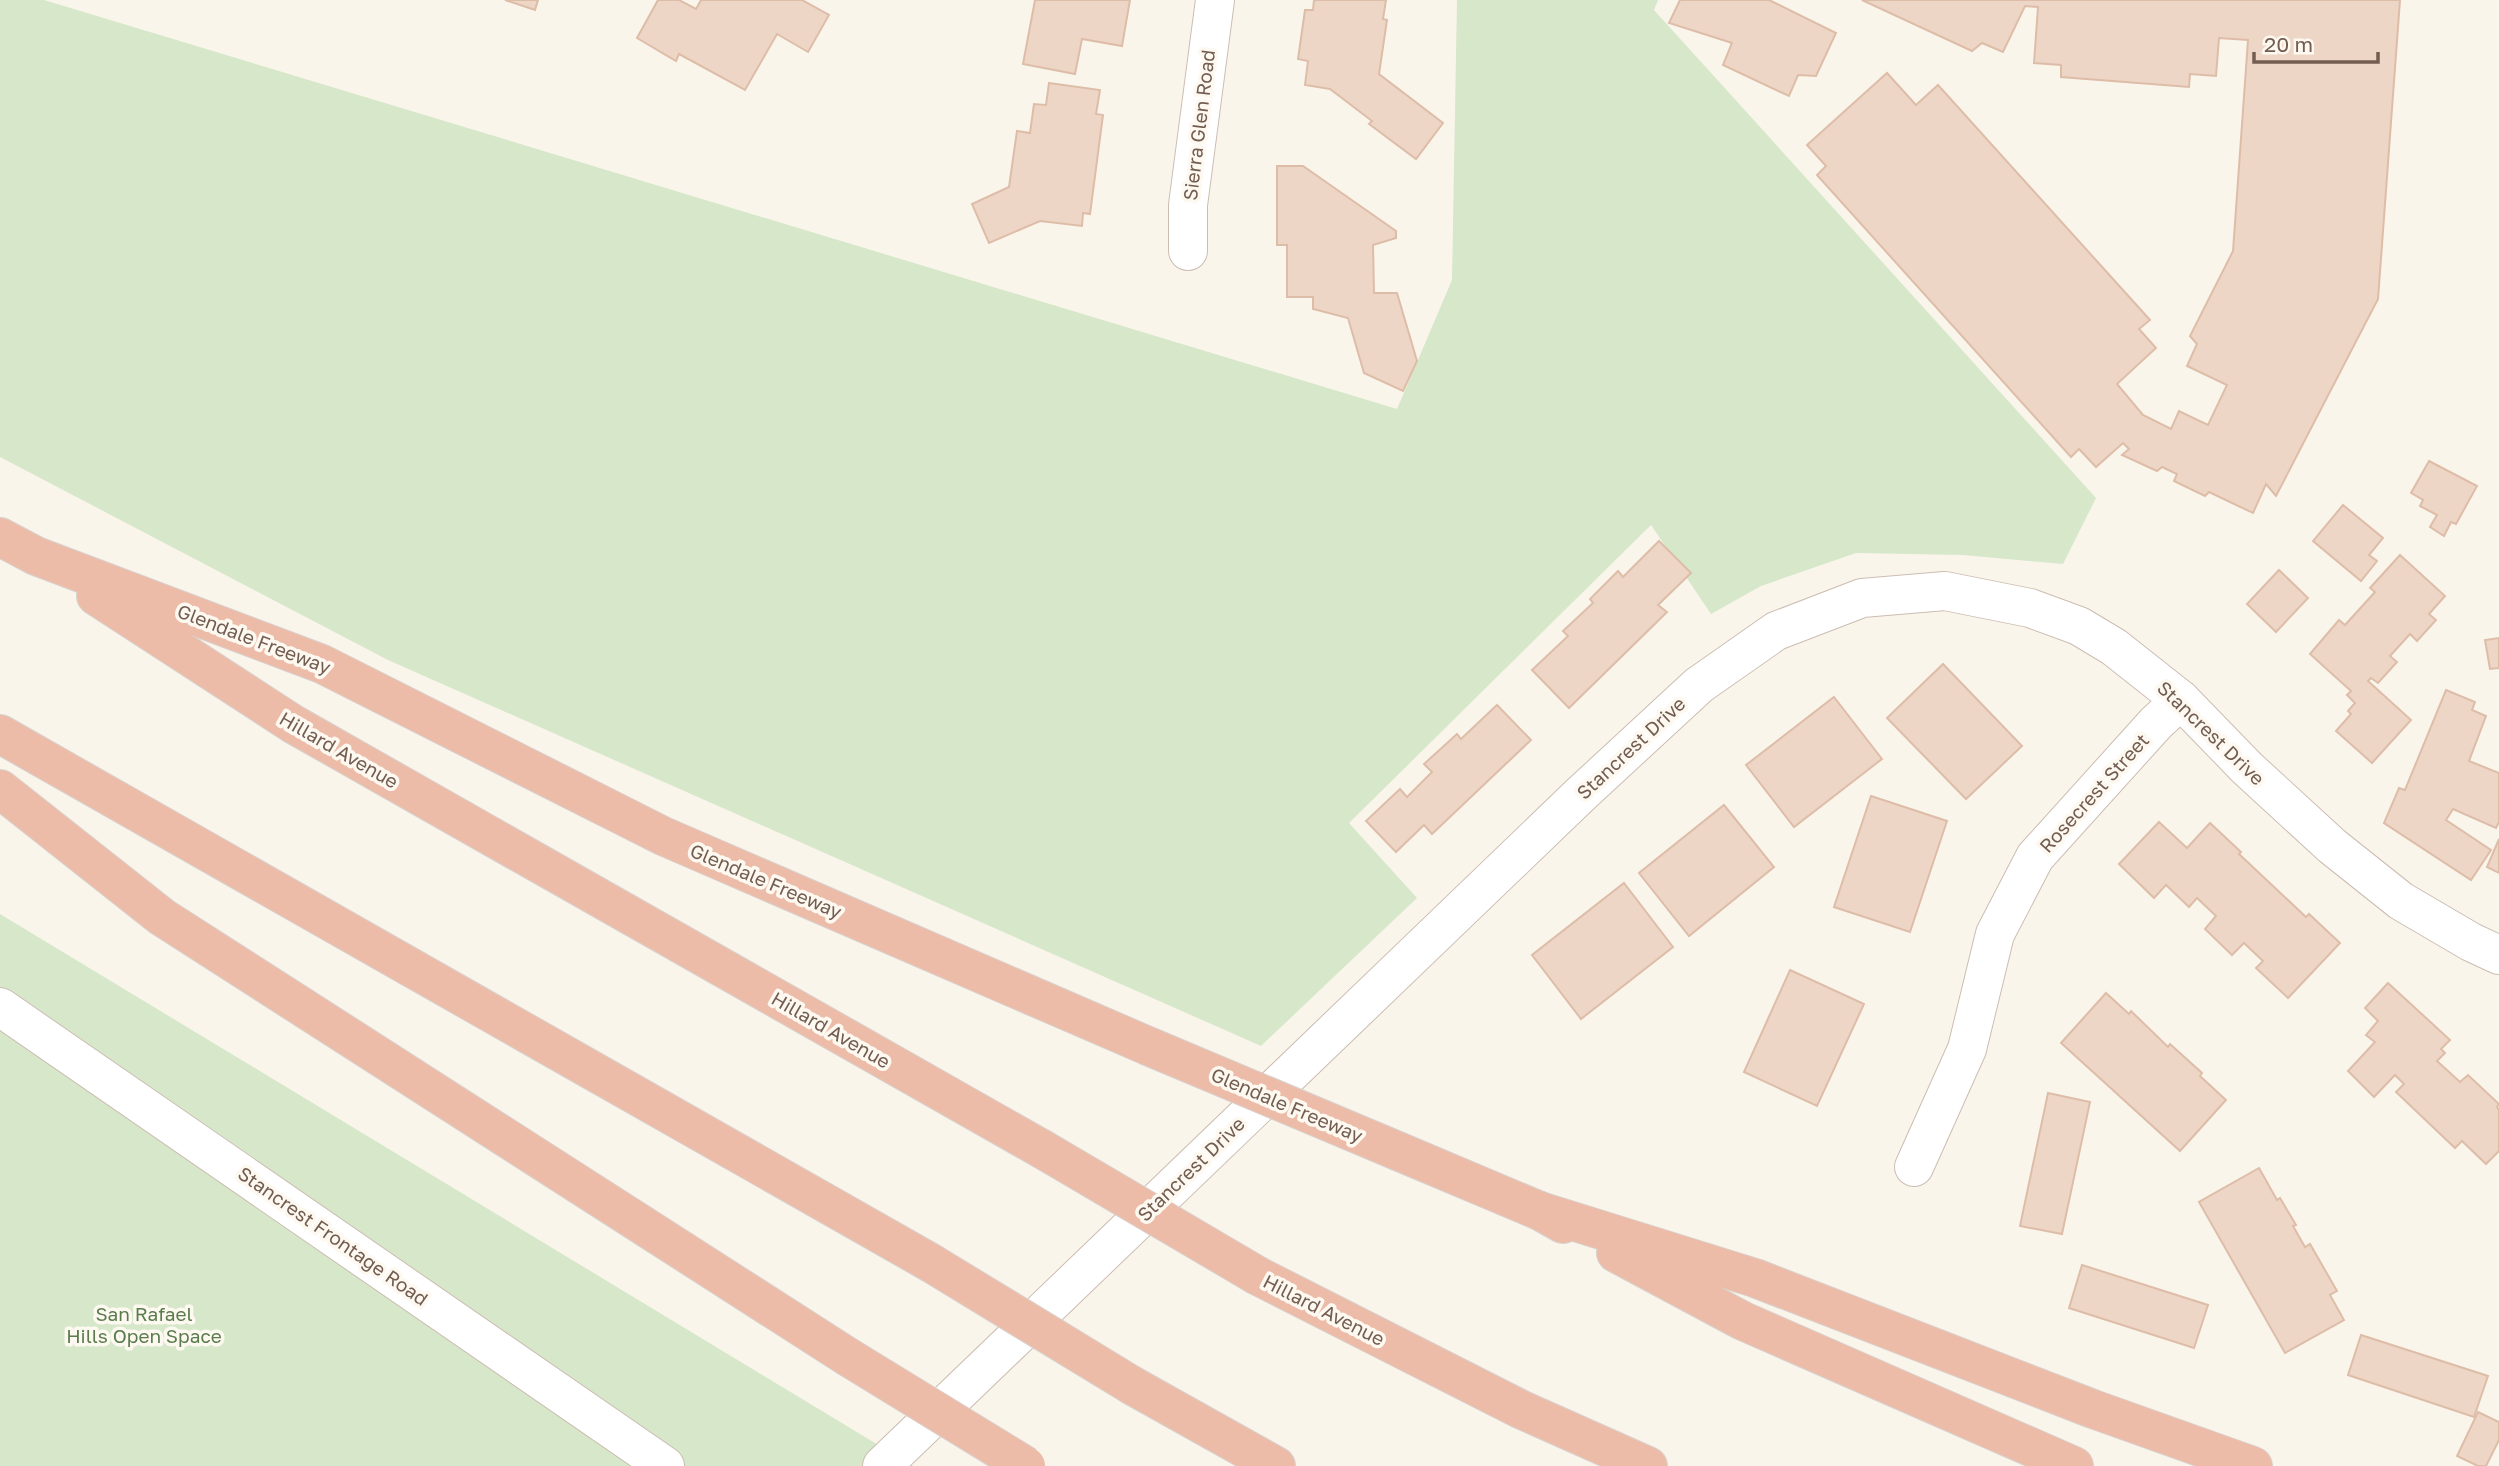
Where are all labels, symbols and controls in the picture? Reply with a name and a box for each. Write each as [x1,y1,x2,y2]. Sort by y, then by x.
scale bar [2254,21,2378,65]
text: 20 m [2264,31,2313,57]
street label: Sierra Glen Road [1178,48,1219,202]
street label: Glendale Freeway [174,599,334,679]
street label: Stancrest Drive [2153,676,2270,790]
street label: Stancrest Drive [1572,692,1690,804]
street label: Hillard Avenue [276,706,403,793]
street label: Rosecrest Street [2034,728,2153,857]
street label: Glendale Freeway [687,838,846,923]
street label: Hillard Avenue [768,986,895,1073]
street label: Glendale Freeway [1208,1062,1367,1147]
street label: Stancrest Drive [1132,1112,1249,1226]
street label: Stancrest Frontage Road [234,1161,433,1310]
street label: Hillard Avenue [1260,1269,1389,1350]
park label: San Rafael Hills Open Space [66,1302,222,1347]

